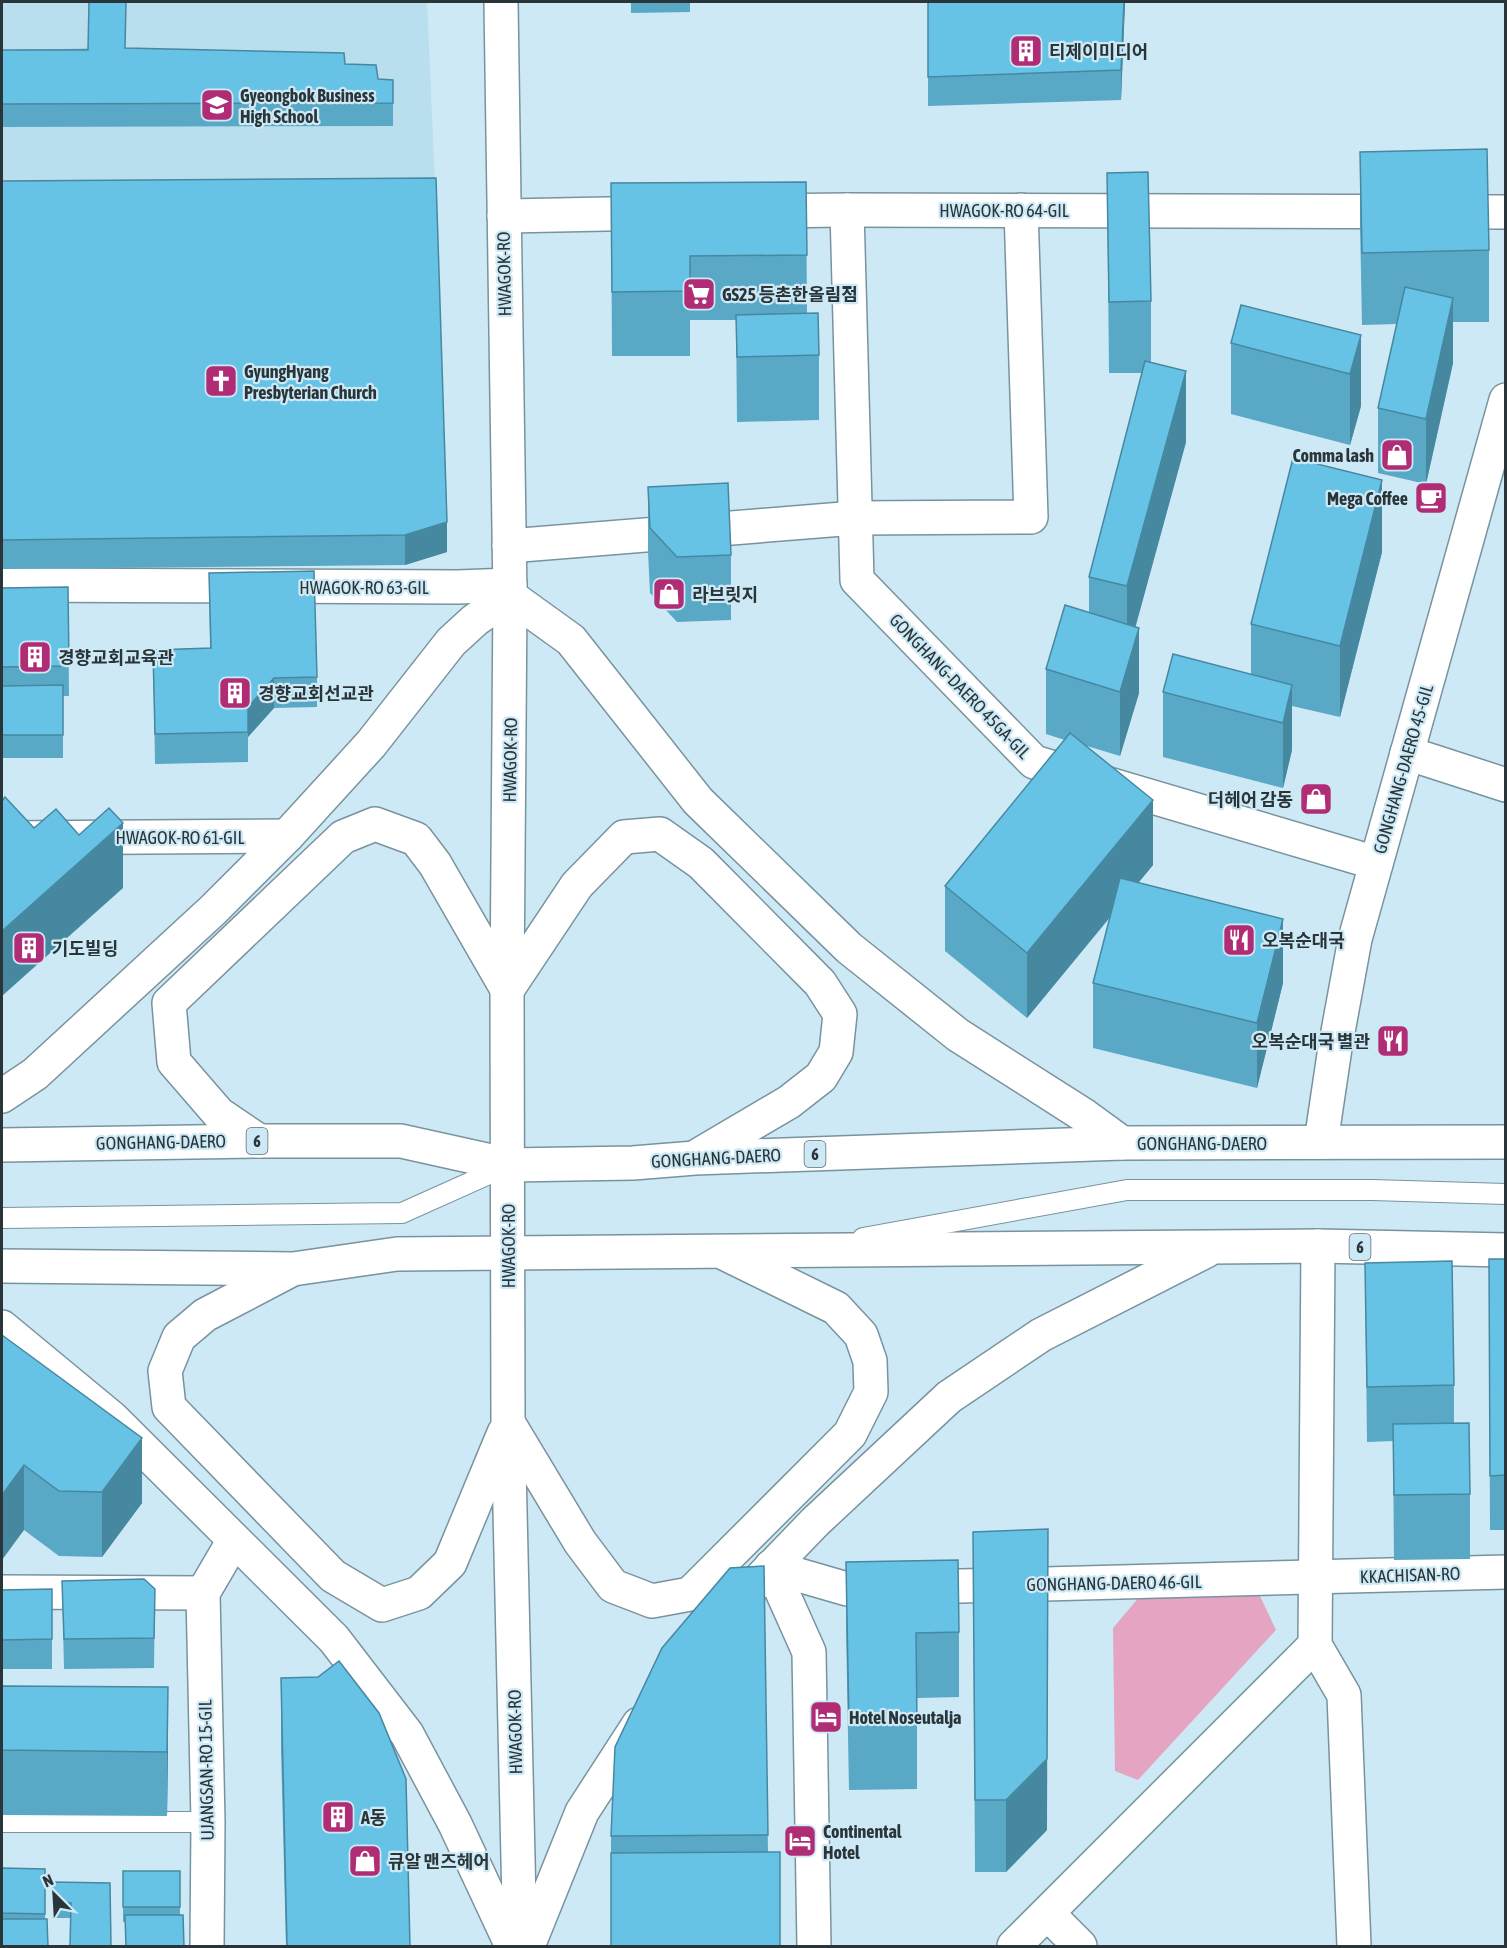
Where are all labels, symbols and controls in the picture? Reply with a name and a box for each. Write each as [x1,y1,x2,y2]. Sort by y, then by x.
building icon: 티제이미디어 [1008,33,1044,69]
place label: 티제이미디어 [1049,41,1148,62]
place label: Gyeongbok Business High School [240,85,375,127]
school or university icon: Gyeongbok Business High School [199,87,235,123]
street label: HWAGOK-RO 64-GIL [939,200,1069,221]
street label: HWAGOK-RO [493,231,515,317]
supermarket icon: GS25 등촌한올림점 [681,276,717,312]
place label: GS25 등촌한올림점 [722,284,858,305]
place label: GyungHyang Presbyterian Church [244,361,377,403]
church icon: GyungHyang Presbyterian Church [203,363,239,399]
shop icon: Comma lash [1379,437,1415,473]
place label: Comma lash [1292,445,1374,466]
cafe icon: Mega Coffee [1413,480,1449,516]
place label: Mega Coffee [1327,488,1408,509]
shop icon: 라브릿지 [651,576,687,612]
street label: HWAGOK-RO 63-GIL [299,577,429,598]
place label: 라브릿지 [692,584,758,605]
street label: GONGHANG-DAERO 45GA-GIL [885,609,1035,763]
building icon: 경향교회교육관 [17,639,53,675]
place label: 경향교회교육관 [58,647,174,668]
building icon: 경향교회선교관 [217,675,253,711]
street label: GONGHANG-DAERO 45-GIL [1369,682,1437,856]
place label: 경향교회선교관 [258,683,374,704]
street label: HWAGOK-RO [499,717,521,803]
shop icon: 더헤어 감동 [1298,781,1334,817]
place label: 더헤어 감동 [1208,789,1293,810]
street label: HWAGOK-RO 61-GIL [116,827,244,848]
restaurant icon: 오복순대국 [1221,922,1257,958]
building icon: 기도빌딩 [11,930,47,966]
place label: 오복순대국 [1262,930,1345,951]
place label: 기도빌딩 [52,938,118,959]
restaurant icon: 오복순대국 별관 [1375,1023,1411,1059]
place label: 오복순대국 별관 [1252,1031,1370,1052]
road number: 6 [246,1128,268,1154]
street label: GONGHANG-DAERO [96,1130,226,1154]
street label: GONGHANG-DAERO [1137,1133,1267,1154]
road number: 6 [804,1141,826,1167]
street label: GONGHANG-DAERO [651,1144,781,1172]
street label: HWAGOK-RO [498,1204,519,1288]
road number: 6 [1350,1234,1370,1260]
street label: KKACHISAN-RO [1359,1563,1461,1587]
street label: GONGHANG-DAERO 46-GIL [1026,1571,1202,1595]
street label: HWAGOK-RO [504,1689,526,1775]
street label: UJANGSAN-RO 15-GIL [194,1699,218,1841]
hotel icon: Hotel Noseutalja [808,1699,844,1735]
place label: Hotel Noseutalja [849,1707,961,1728]
building icon: A동 [320,1799,356,1835]
place label: A동 [360,1807,386,1828]
place label: Continental Hotel [823,1821,902,1863]
hotel icon: Continental Hotel [782,1823,818,1859]
shop icon: 큐알 맨즈헤어 [347,1843,383,1879]
place label: 큐알 맨즈헤어 [388,1851,490,1872]
north arrow [24,1864,84,1924]
text: N [40,1870,56,1890]

